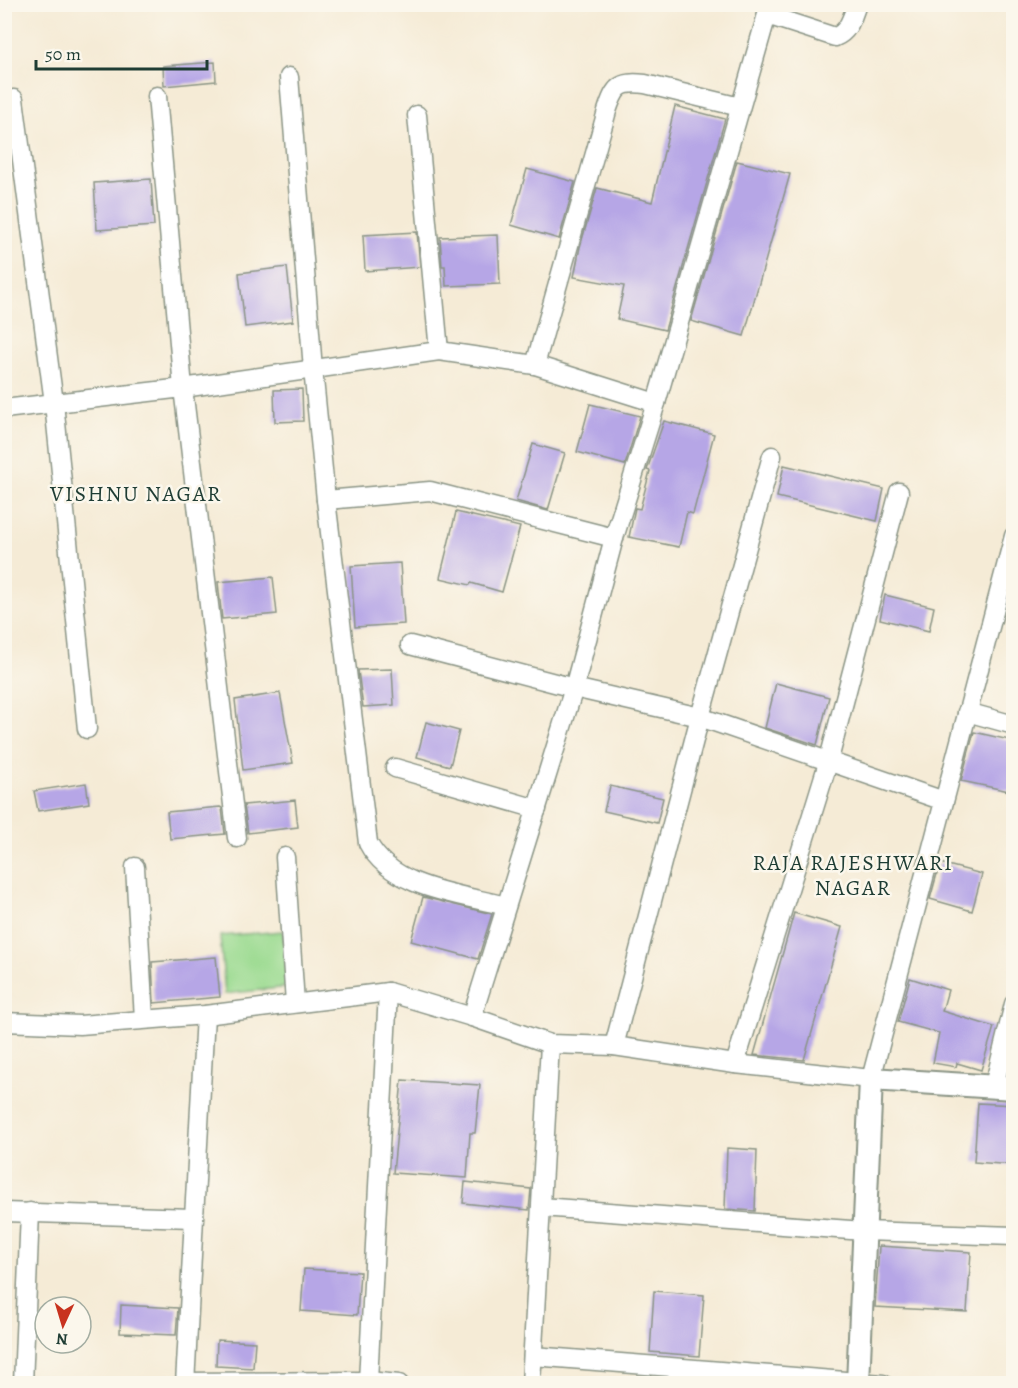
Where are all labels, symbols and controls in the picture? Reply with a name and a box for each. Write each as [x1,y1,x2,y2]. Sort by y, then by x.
scale bar [36,33,207,71]
text: 50 m [45,42,81,66]
district label: VISHNU NAGAR [49,479,222,509]
district label: RAJA RAJESHWARI NAGAR [753,848,953,903]
north arrow [33,1295,93,1355]
text: N [55,1328,69,1350]

